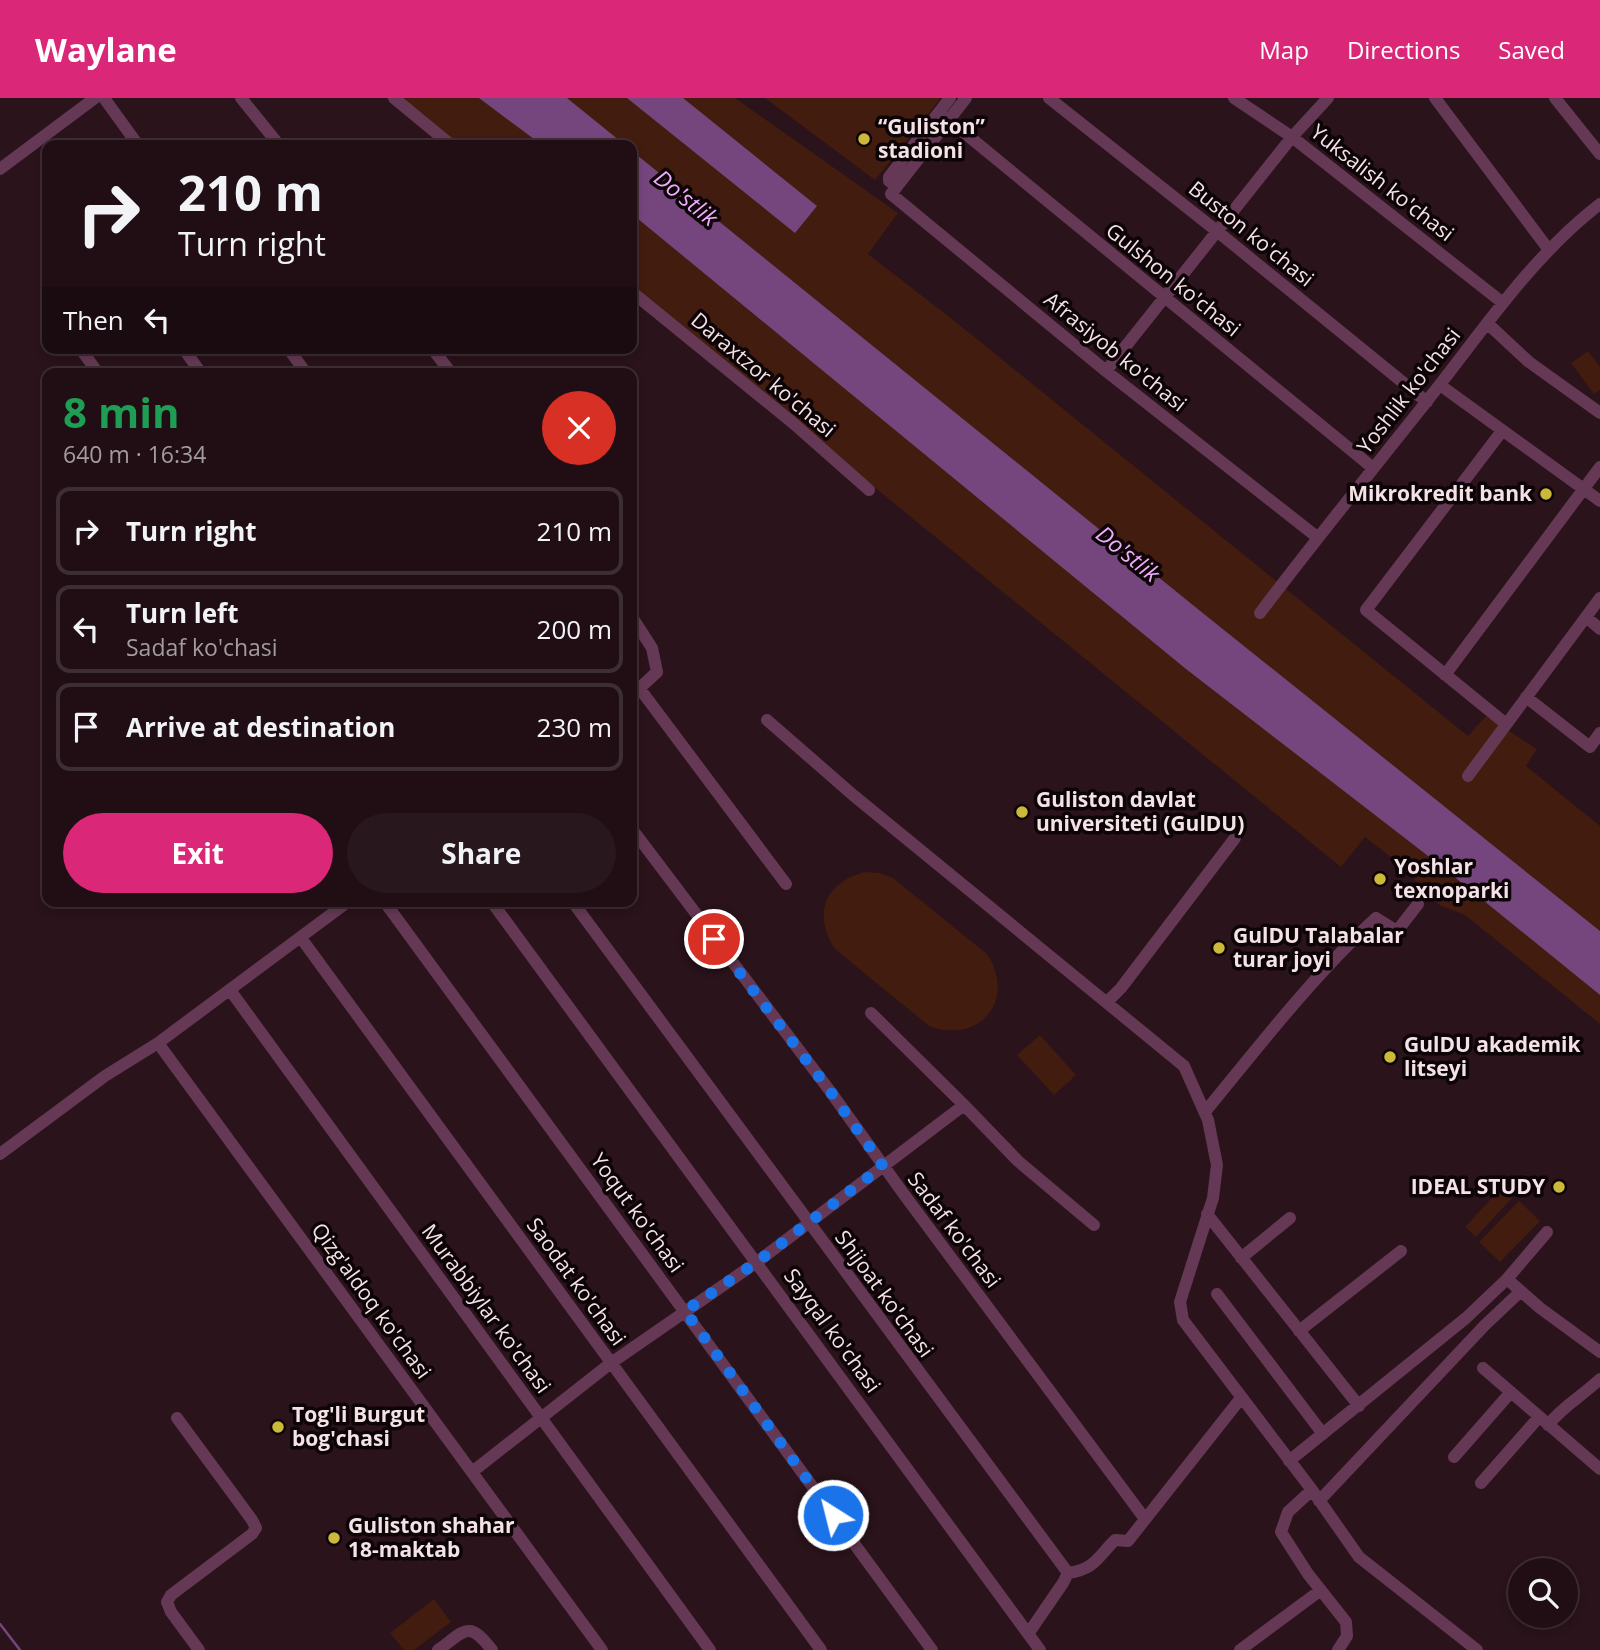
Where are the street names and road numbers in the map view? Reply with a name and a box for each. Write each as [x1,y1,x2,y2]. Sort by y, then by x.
street label: Yuksalish ko'chasi [1305,117,1460,247]
street label: Buston ko'chasi [1183,174,1320,292]
street label: Gulshon ko'chasi [1101,216,1247,342]
street label: Afrasiyob ko'chasi [1039,285,1193,417]
street label: Daraxtzor ko'chasi [686,306,842,443]
street label: Yoshlik ko'chasi [1350,322,1466,459]
street label: Yoqut ko'chasi [585,1147,691,1278]
street label: Sadaf ko'chasi [902,1166,1008,1293]
street label: Saodat ko'chasi [521,1212,633,1351]
street label: Qizg'aldoq ko'chasi [306,1217,438,1384]
street label: Murabbiylar ko'chasi [416,1218,558,1399]
street label: Shijoat ko'chasi [829,1224,940,1362]
street label: Sayqal ko'chasi [778,1263,887,1398]

